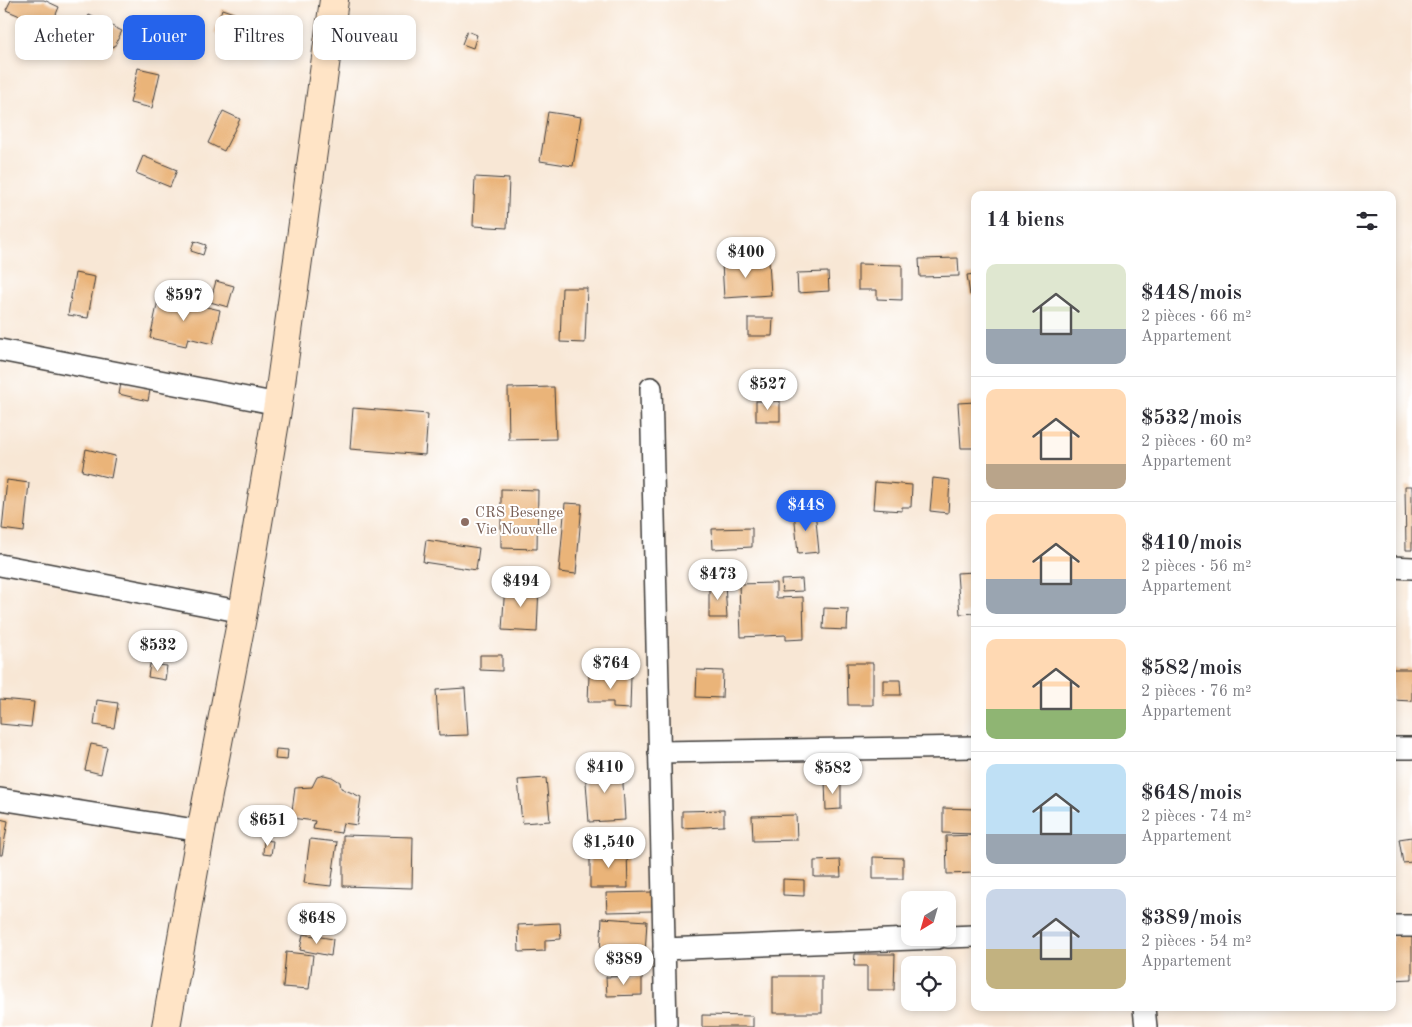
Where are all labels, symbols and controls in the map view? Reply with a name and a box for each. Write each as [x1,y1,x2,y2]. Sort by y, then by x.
chip: Acheter [15,15,113,60]
chip: Louer [123,15,205,60]
chip: Filtres [215,15,303,60]
chip: Nouveau [313,15,416,60]
icon: filters [1353,207,1381,235]
text: 14 biens [986,210,1064,231]
pin: $400 [716,236,776,279]
text: $400 [727,245,765,261]
pin: $597 [154,280,214,322]
text: $448/mois [1141,283,1242,304]
icon: home [1026,284,1086,344]
text: $597 [165,288,203,304]
text: 2 pièces · 66 m² [1141,309,1251,325]
text: Appartement [1141,329,1232,345]
pin: $527 [738,368,798,411]
text: $527 [749,377,787,393]
text: $532/mois [1141,408,1242,429]
icon: home [1026,409,1086,469]
text: 2 pièces · 60 m² [1141,434,1251,450]
text: Appartement [1141,454,1232,470]
pin: $448 [776,490,836,532]
text: $448 [787,498,825,514]
place label: CRS Besenge Vie Nouvelle [475,506,563,538]
marker: CRS Besenge Vie Nouvelle [459,516,471,528]
text: $410/mois [1141,533,1242,554]
icon: home [1026,534,1086,594]
pin: $473 [688,558,748,601]
text: 2 pièces · 56 m² [1141,559,1251,575]
pin: $494 [491,566,551,608]
text: $473 [699,567,737,583]
text: $494 [502,574,540,590]
text: Appartement [1141,579,1232,595]
pin: $532 [128,630,188,672]
text: $532 [139,638,177,654]
pin: $764 [581,648,641,690]
text: $764 [592,656,630,672]
text: $582/mois [1141,658,1242,679]
icon: home [1026,659,1086,719]
text: 2 pièces · 76 m² [1141,684,1251,700]
text: Appartement [1141,704,1232,720]
pin: $410 [575,752,635,794]
pin: $582 [803,752,863,795]
text: $410 [586,760,624,776]
text: $582 [814,761,852,777]
text: $648/mois [1141,783,1242,804]
icon: home [1026,784,1086,844]
pin: $651 [238,804,298,847]
text: 2 pièces · 74 m² [1141,809,1251,825]
text: $651 [249,813,287,829]
pin: $1,540 [568,826,650,869]
text: Appartement [1141,829,1232,845]
text: $1,540 [584,835,634,851]
north arrow [901,891,956,946]
map controls [901,891,956,1011]
pin: $648 [287,902,347,945]
text: $389/mois [1141,908,1242,929]
icon: home [1026,909,1086,969]
text: $648 [298,911,336,927]
text: 2 pièces · 54 m² [1141,934,1251,950]
pin: $389 [594,944,654,986]
text: $389 [605,952,643,968]
text: Appartement [1141,954,1232,970]
button: locate [901,956,956,1011]

